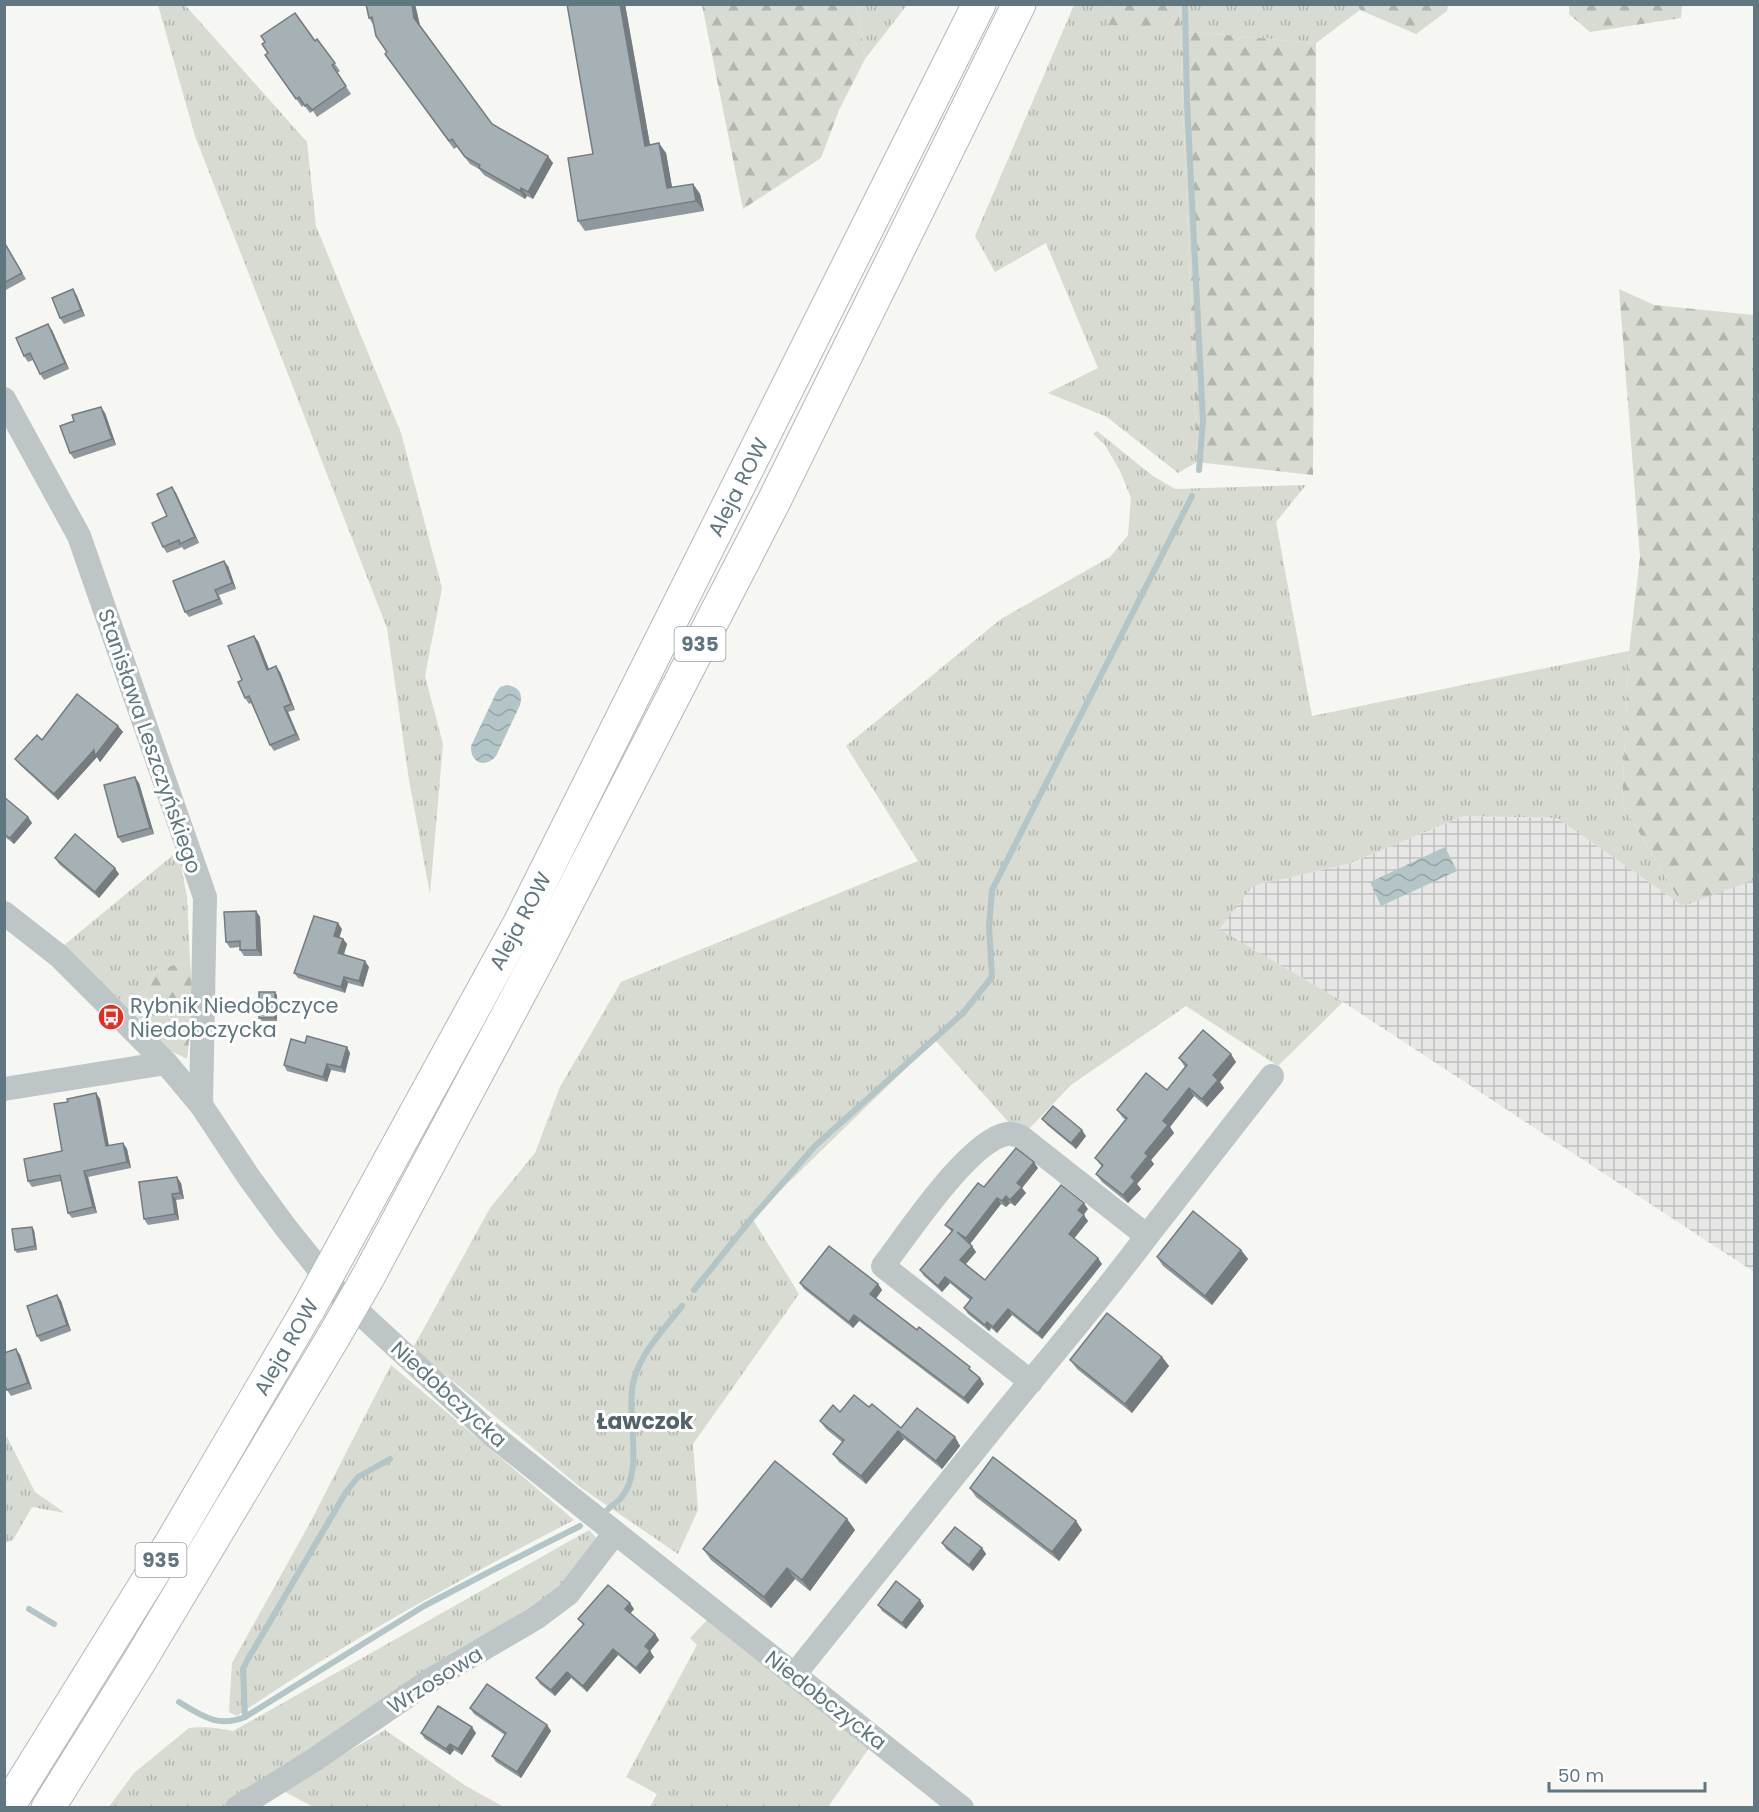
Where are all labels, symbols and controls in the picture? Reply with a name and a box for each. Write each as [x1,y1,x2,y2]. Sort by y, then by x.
street label: Aleja ROW [701,432,775,541]
street label: Stanisława Leszczyńskiego [91,605,209,877]
road number: 935 [674,627,726,661]
street label: Aleja ROW [482,866,558,975]
place label: Rybnik Niedobczyce Niedobczycka [130,991,339,1044]
bus stop icon: Rybnik Niedobczyce Niedobczycka [96,1002,126,1032]
street label: Aleja ROW [247,1293,326,1401]
street label: Niedobczycka [385,1334,513,1454]
district label: Ławczok [597,1406,694,1437]
road number: 935 [136,1543,186,1577]
street label: Wrzosowa [382,1639,488,1721]
street label: Niedobczycka [759,1643,893,1757]
scale bar [1549,1755,1705,1793]
text: 50 m [1558,1763,1604,1788]

